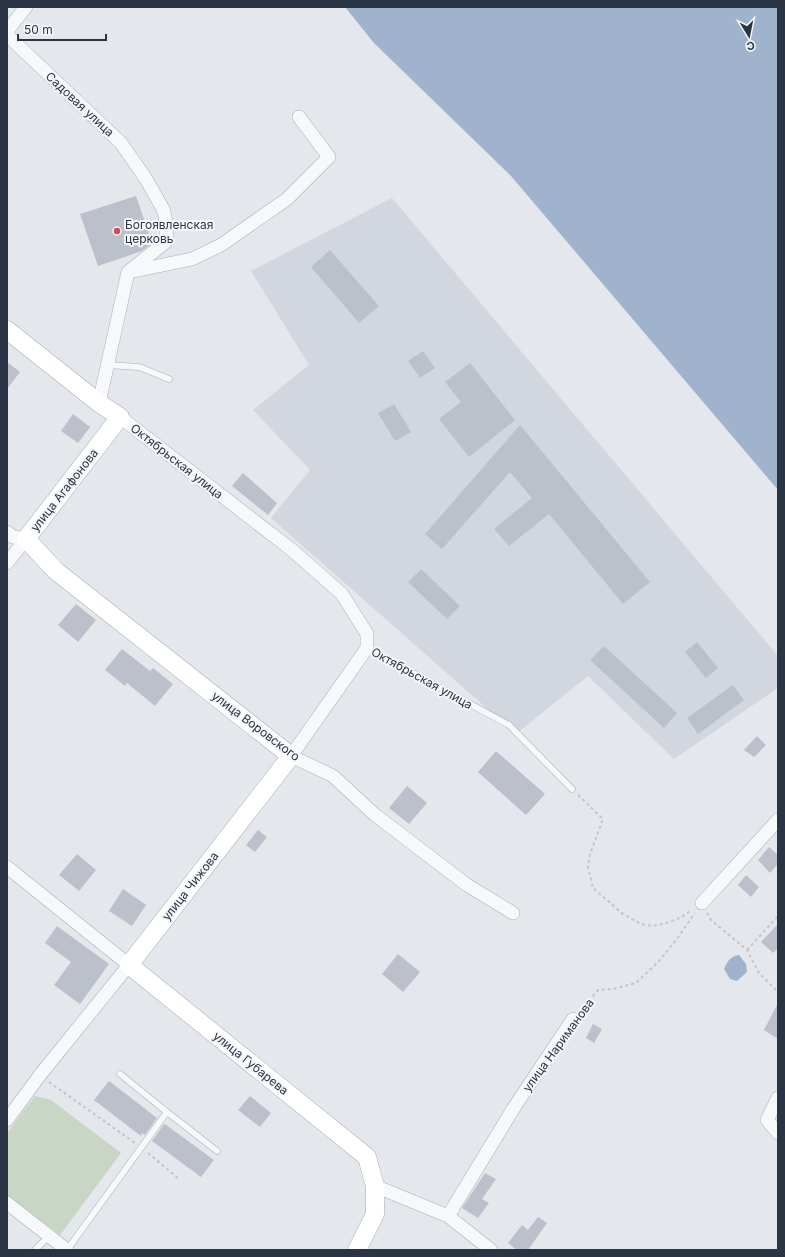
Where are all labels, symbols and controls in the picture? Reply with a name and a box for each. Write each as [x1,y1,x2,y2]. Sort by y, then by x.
scale bar [18,16,106,42]
north arrow [729,16,769,56]
text: 50 m [24,22,53,37]
text: С [746,38,756,53]
street label: Садовая улица [43,69,117,139]
place label: Богоявленская церковь [125,217,213,246]
marker: Богоявленская церковь [112,226,122,236]
street label: Октябрьская улица [128,420,226,502]
street label: улица Агафонова [27,446,101,534]
street label: Октябрьская улица [369,644,475,712]
street label: улица Воровского [209,688,303,764]
street label: улица Чижова [158,849,222,923]
street label: улица Нариманова [519,996,597,1094]
street label: улица Губарева [210,1028,292,1098]

